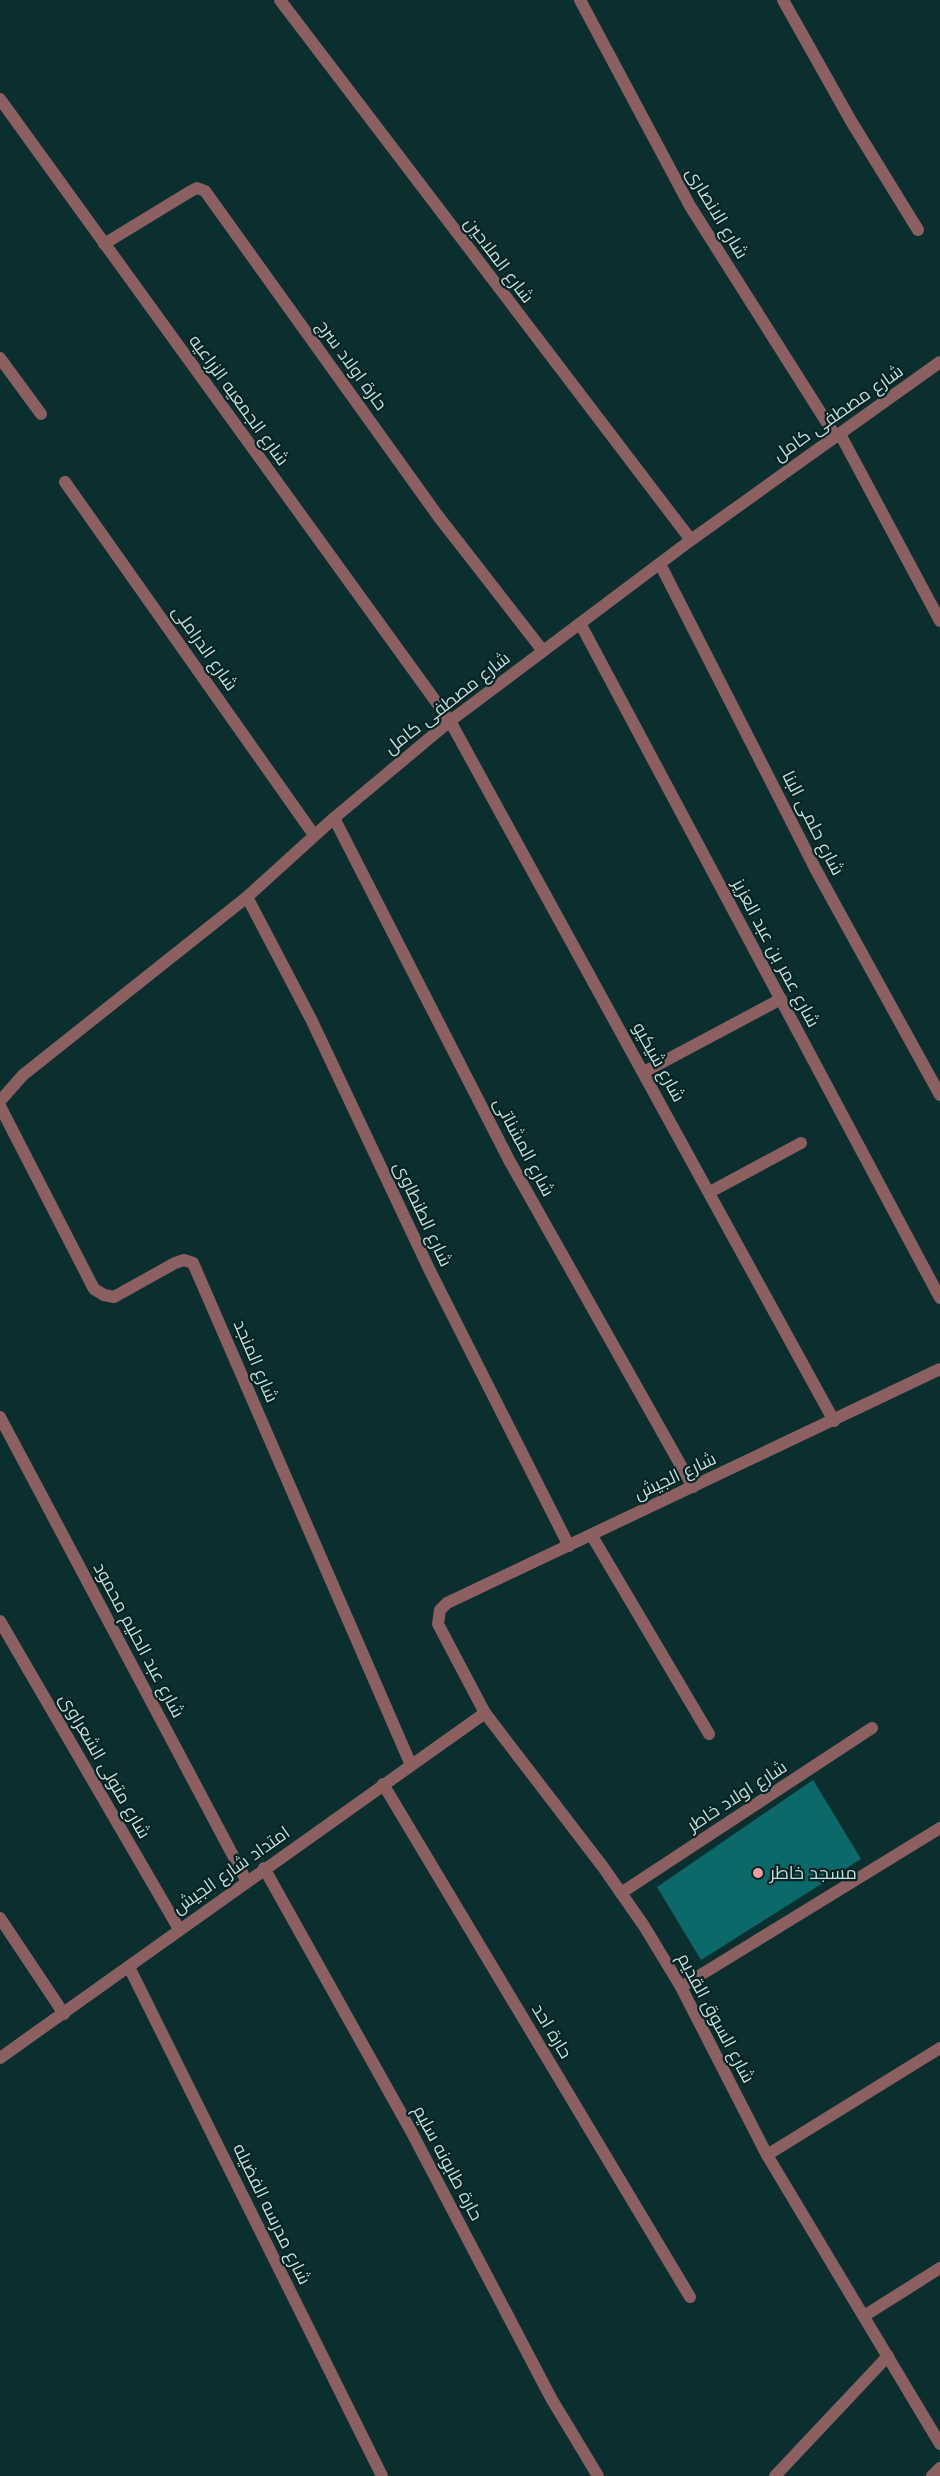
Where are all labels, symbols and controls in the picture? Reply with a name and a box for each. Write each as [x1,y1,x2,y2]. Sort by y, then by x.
street label: شارع الانصارى [680,163,753,263]
street label: شارع الملاحين [459,213,538,308]
street label: حارة اولاد سرج [311,316,392,415]
street label: شارع الجمعيه الزراعيه [183,330,294,470]
street label: شارع مصطفى كامل [769,360,908,467]
street label: شارع الدراملى [167,601,243,696]
street label: شارع مصطفى كامل [380,647,515,760]
street label: شارع حلمى البنا [776,767,849,879]
street label: شارع عمر بن عبد العزيز [726,874,824,1031]
street label: شارع شيكيو [627,1018,690,1106]
street label: شارع المشناتى [488,1094,559,1201]
street label: شارع الطنطاوى [388,1158,457,1270]
street label: شارع المنجد [228,1316,283,1406]
street label: شارع الجيش [630,1447,720,1506]
street label: شارع عبد الحليم محمود [88,1558,189,1722]
street label: شارع متولى الشعراوى [54,1690,155,1843]
street label: شارع اولاد خاطر [682,1756,791,1838]
street label: امتداد شارع الجيش [168,1821,295,1920]
place label: مسجد خاطر [769,1862,857,1884]
marker: مسجد خاطر [751,1866,765,1880]
street label: شارع السوق القديم [672,1949,760,2087]
street label: حارة احد [527,2000,577,2062]
street label: حارة طابونه سليم [407,2102,488,2225]
street label: شارع مدرسه الفضيله [227,2140,316,2289]

